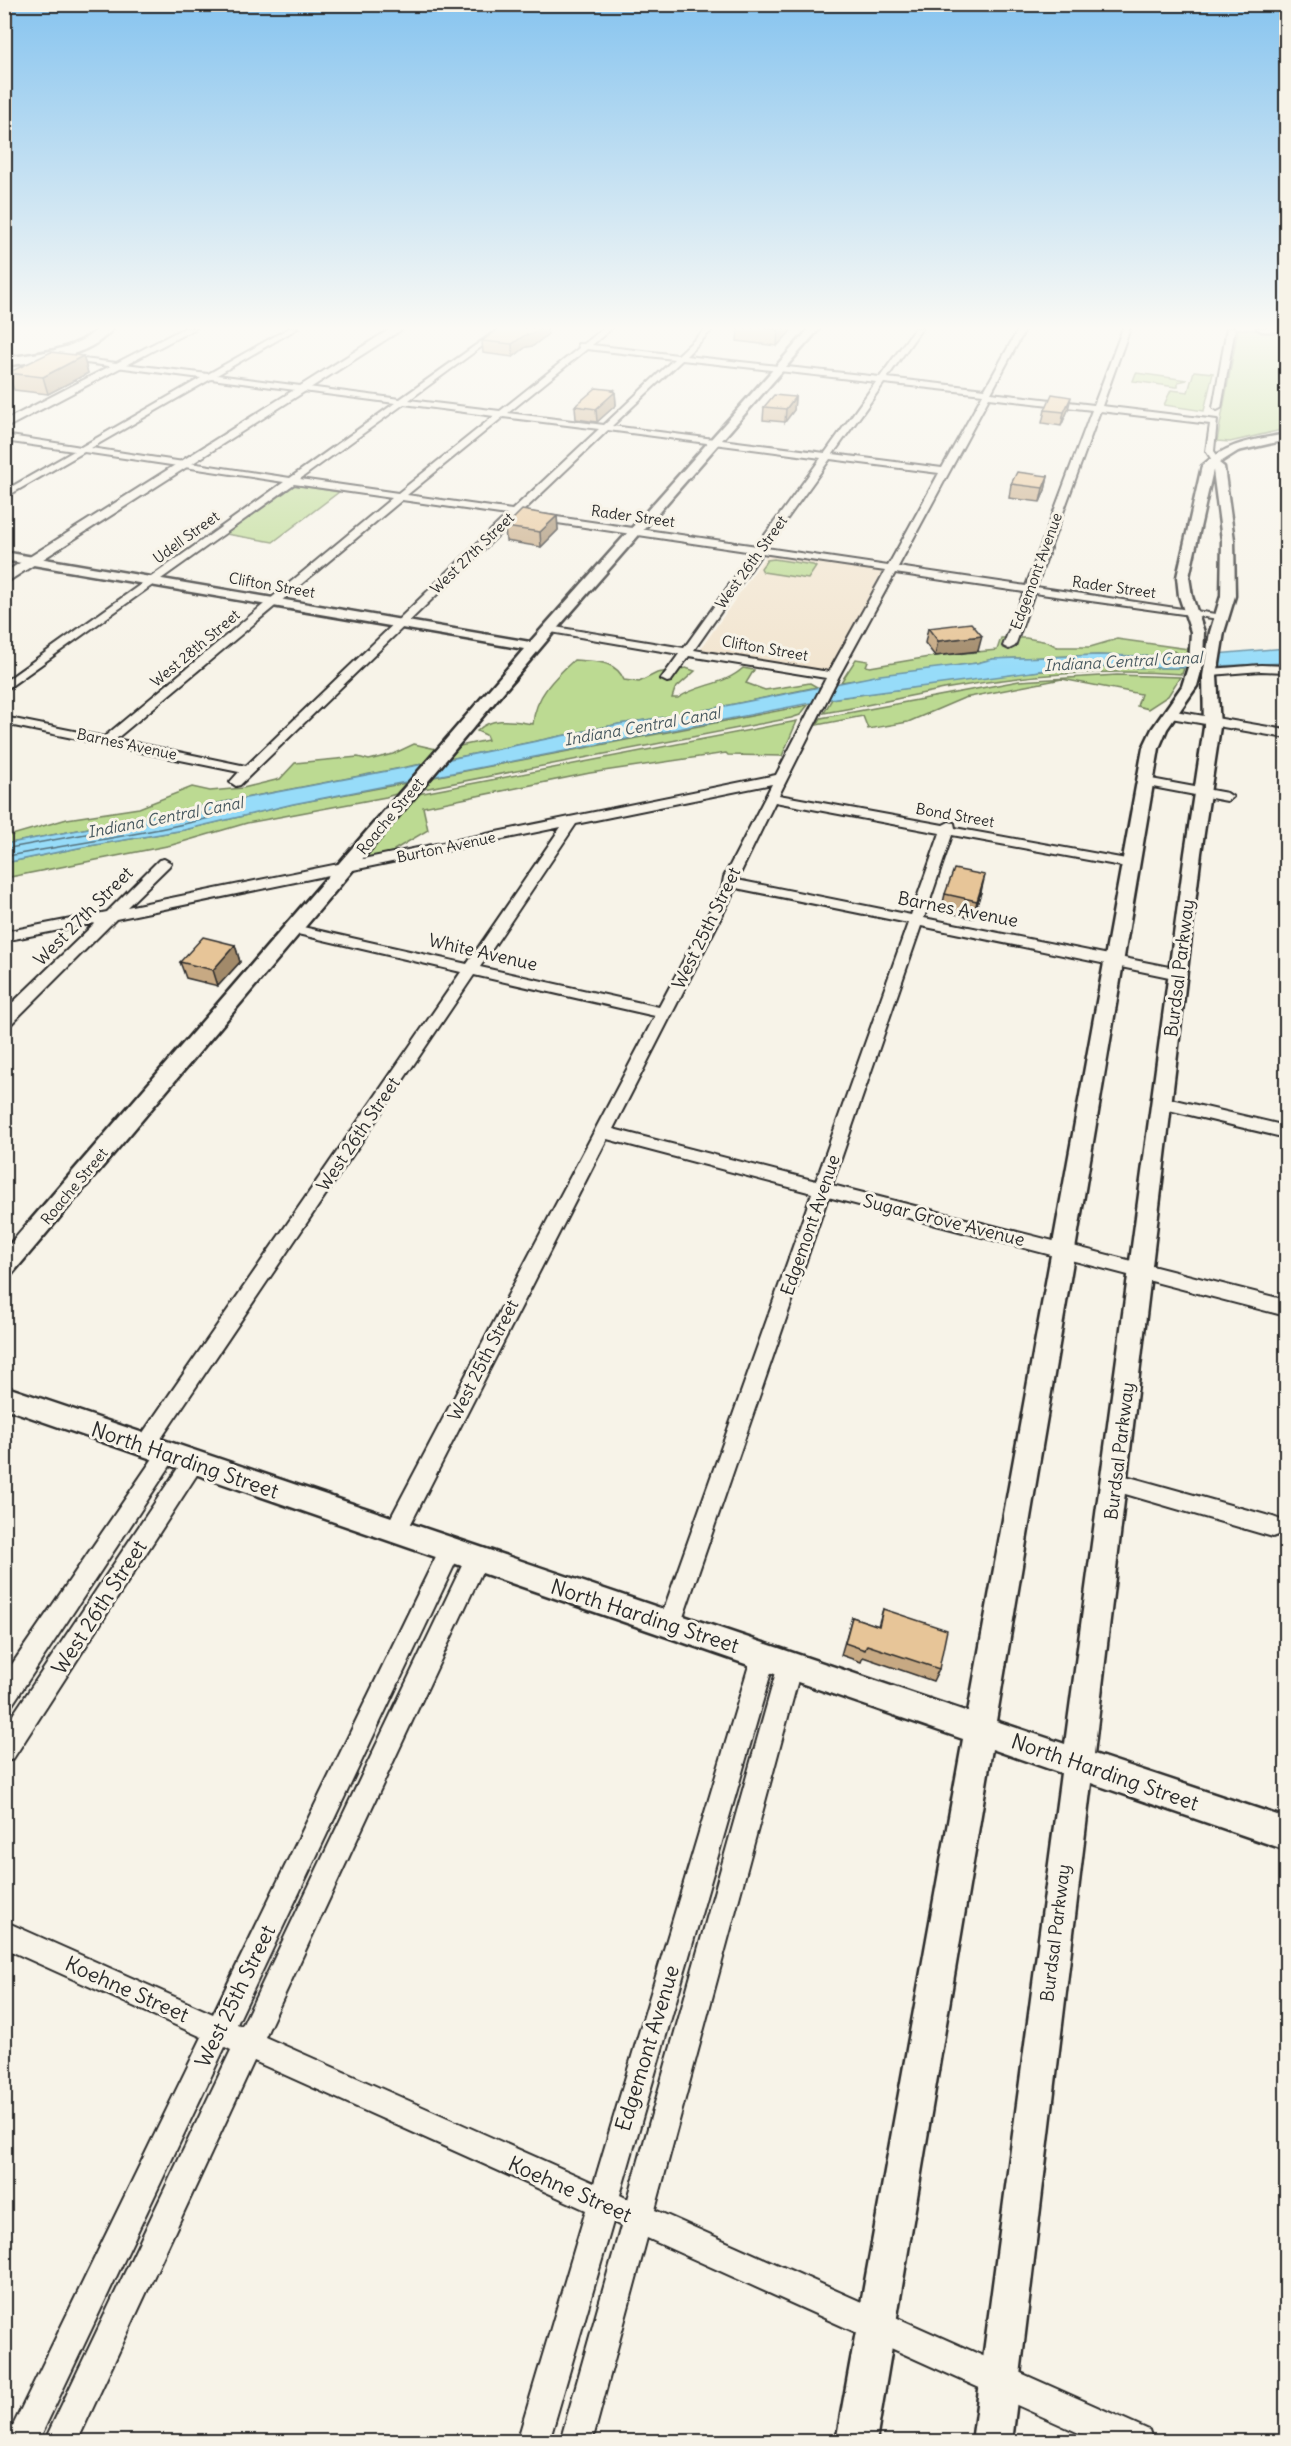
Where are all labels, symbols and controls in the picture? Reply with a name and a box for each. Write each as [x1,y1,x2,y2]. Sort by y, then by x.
street label: Rader Street [590,501,676,531]
street label: Udell Street [149,507,223,567]
street label: West 27th Street [426,508,518,598]
street label: Edgemont Avenue [1006,510,1066,632]
street label: West 26th Street [711,512,791,612]
street label: Clifton Street [227,568,317,602]
street label: Rader Street [1071,572,1157,602]
street label: West 28th Street [146,605,244,691]
street label: Clifton Street [720,631,810,665]
water label: Indiana Central Canal [1044,647,1205,675]
water label: Indiana Central Canal [562,702,724,750]
street label: Barnes Avenue [75,724,179,764]
street label: Roache Street [352,774,428,858]
water label: Indiana Central Canal [85,792,247,842]
street label: Bond Street [914,799,996,831]
street label: Burton Avenue [395,827,497,867]
street label: West 27th Street [28,861,138,971]
street label: West 25th Street [667,863,745,993]
street label: Barnes Avenue [896,886,1020,932]
street label: Burdsal Parkway [1159,898,1199,1038]
street label: White Avenue [426,928,540,976]
street label: West 26th Street [311,1072,405,1196]
street label: Roache Street [36,1144,112,1228]
street label: Edgemont Avenue [775,1152,845,1298]
street label: Sugar Grove Avenue [861,1189,1027,1251]
street label: West 25th Street [443,1296,523,1424]
street label: Burdsal Parkway [1099,1381,1139,1521]
street label: North Harding Street [88,1415,282,1505]
street label: West 26th Street [45,1535,153,1679]
street label: North Harding Street [547,1573,743,1659]
street label: North Harding Street [1008,1727,1202,1817]
street label: Burdsal Parkway [1035,1863,1075,2003]
street label: West 25th Street [189,1920,281,2072]
street label: Koehne Street [61,1950,193,2028]
street label: Edgemont Avenue [609,1962,685,2134]
street label: Koehne Street [504,2150,636,2228]

